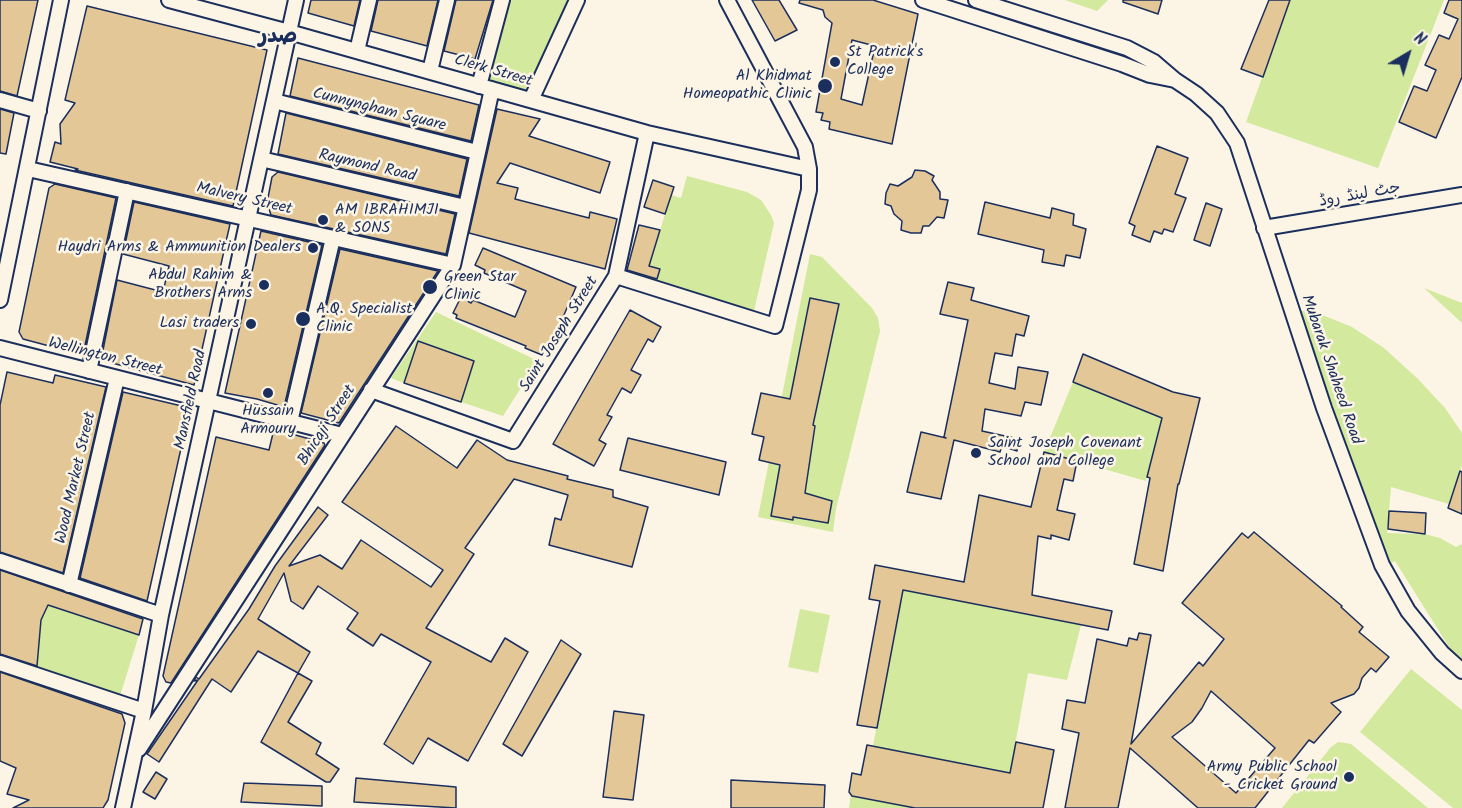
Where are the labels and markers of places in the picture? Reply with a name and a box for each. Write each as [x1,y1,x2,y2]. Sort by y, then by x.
place label: St Patrick's College [847,43,923,81]
marker: St Patrick's College [828,55,842,69]
place label: Al Khidmat Homeopathic Clinic [683,67,812,105]
marker: Al Khidmat Homeopathic Clinic [816,77,834,95]
place label: AM IBRAHIMJI & SONS [335,201,439,239]
marker: AM IBRAHIMJI & SONS [316,213,330,227]
place label: Haydri Arms & Ammunition Dealers [57,238,301,258]
marker: Haydri Arms & Ammunition Dealers [306,241,320,255]
place label: Abdul Rahim & Brothers Arms [148,266,252,304]
place label: Green Star Clinic [444,268,516,306]
marker: Abdul Rahim & Brothers Arms [257,278,271,292]
marker: Green Star Clinic [421,278,439,296]
place label: A.Q. Specialist Clinic [316,300,412,338]
marker: A.Q. Specialist Clinic [294,310,312,328]
place label: Lasi traders [159,314,239,334]
marker: Lasi traders [244,317,258,331]
marker: Hussain Armoury [261,386,275,400]
place label: Hussain Armoury [240,402,296,440]
place label: Saint Joseph Covenant School and College [988,434,1142,472]
marker: Saint Joseph Covenant School and College [969,446,983,460]
place label: Army Public School - Cricket Ground [1207,758,1337,796]
marker: Army Public School - Cricket Ground [1342,770,1356,784]

